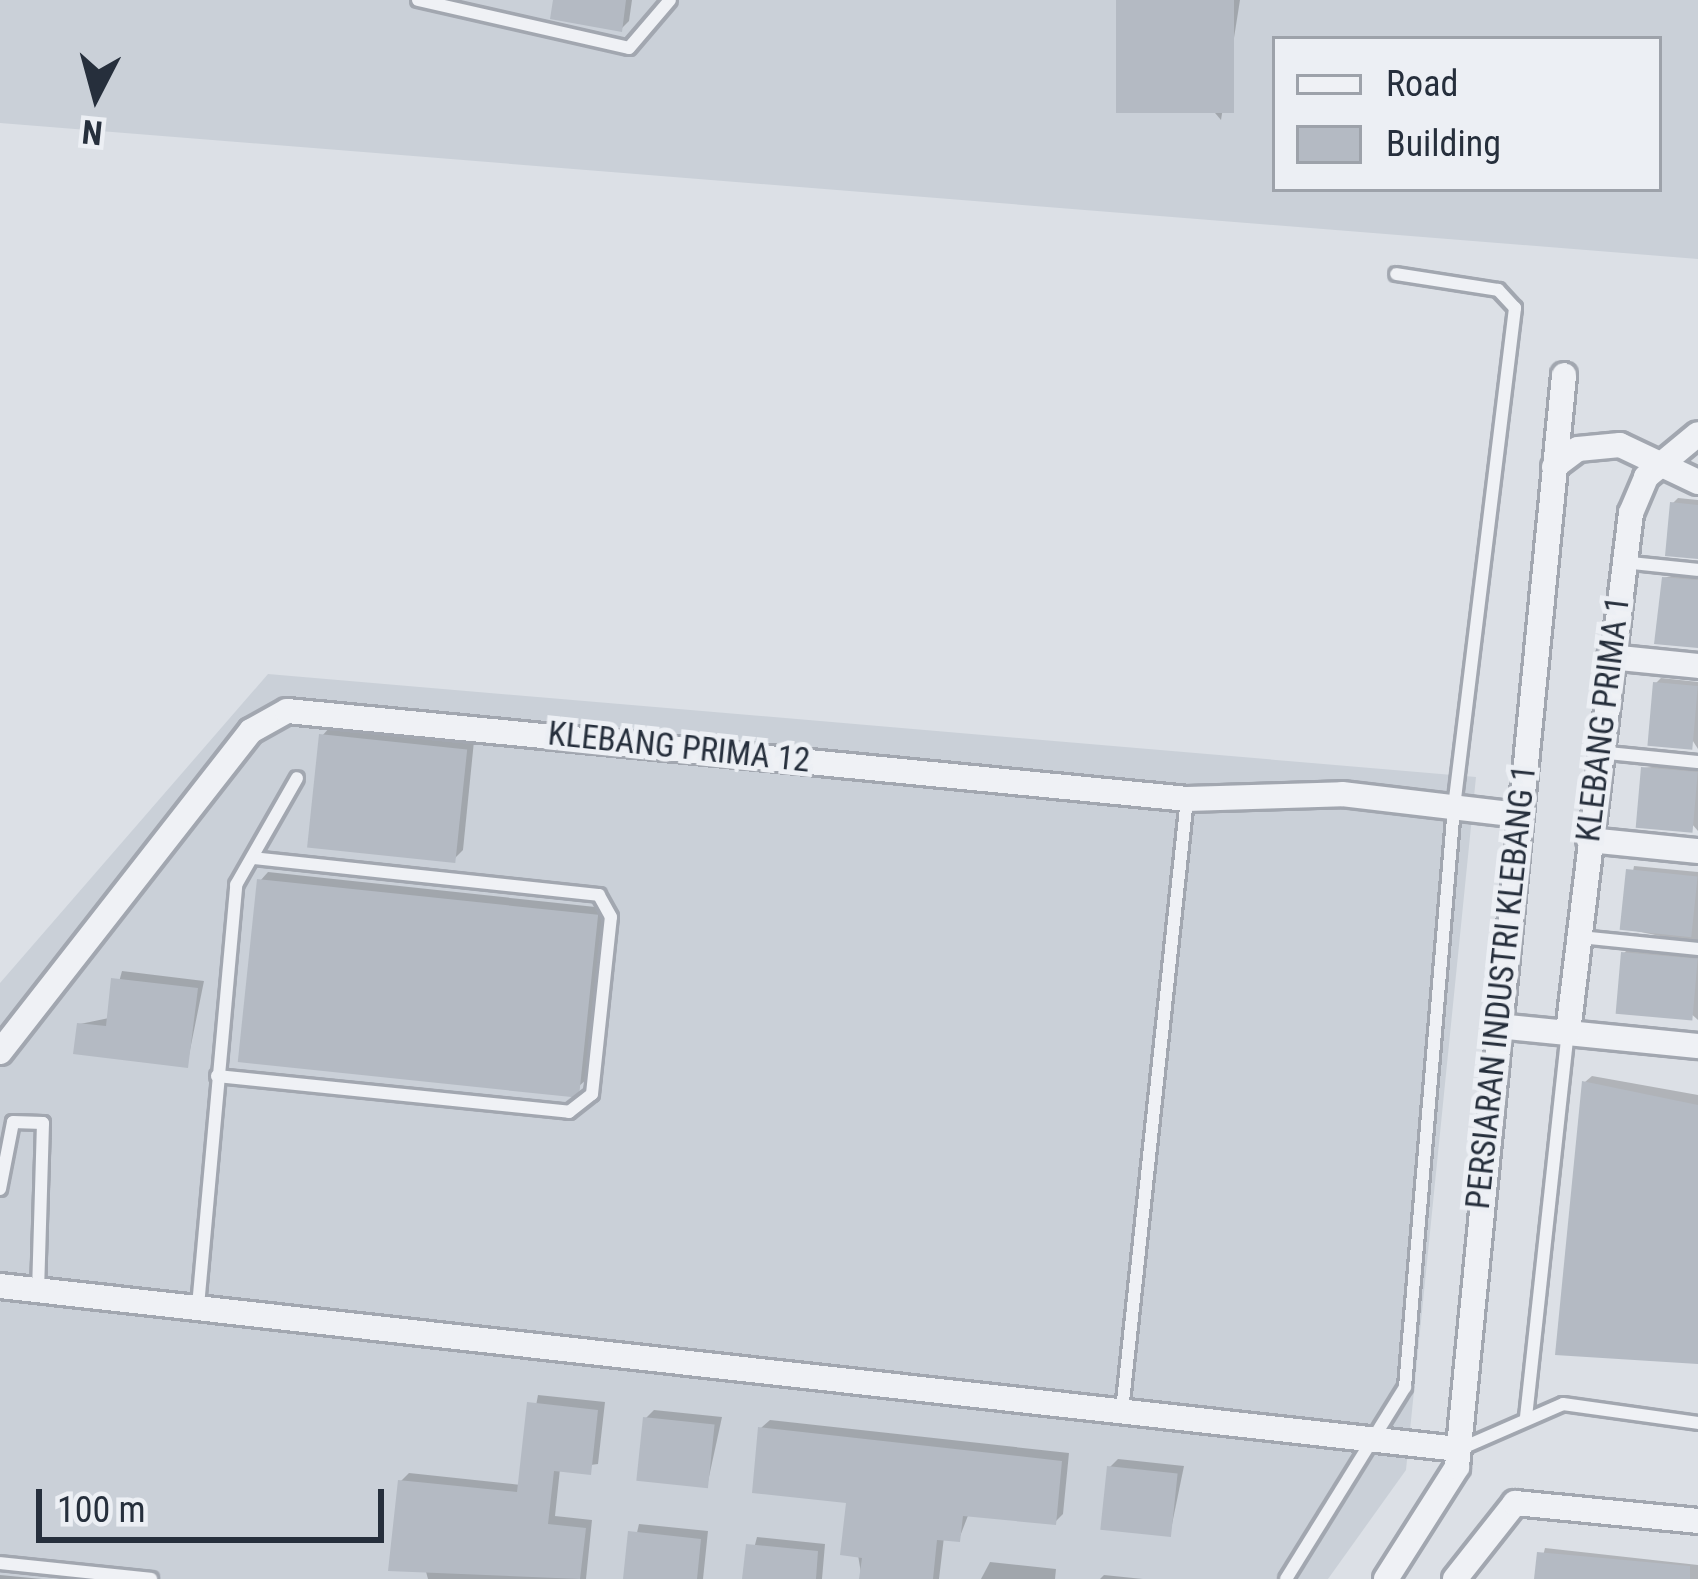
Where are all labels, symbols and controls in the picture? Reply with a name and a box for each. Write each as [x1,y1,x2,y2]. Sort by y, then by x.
north arrow [36,36,156,156]
legend [1272,36,1662,192]
text: Road [1386,63,1458,105]
text: N [80,112,104,153]
text: Building [1386,123,1501,165]
street label: KLEBANG PRIMA 1 [1568,594,1638,844]
street label: KLEBANG PRIMA 12 [546,714,812,780]
street label: PERSIARAN INDUSTRI KLEBANG 1 [1458,763,1544,1211]
scale bar [42,1465,390,1539]
text: 100 m [57,1489,146,1531]

